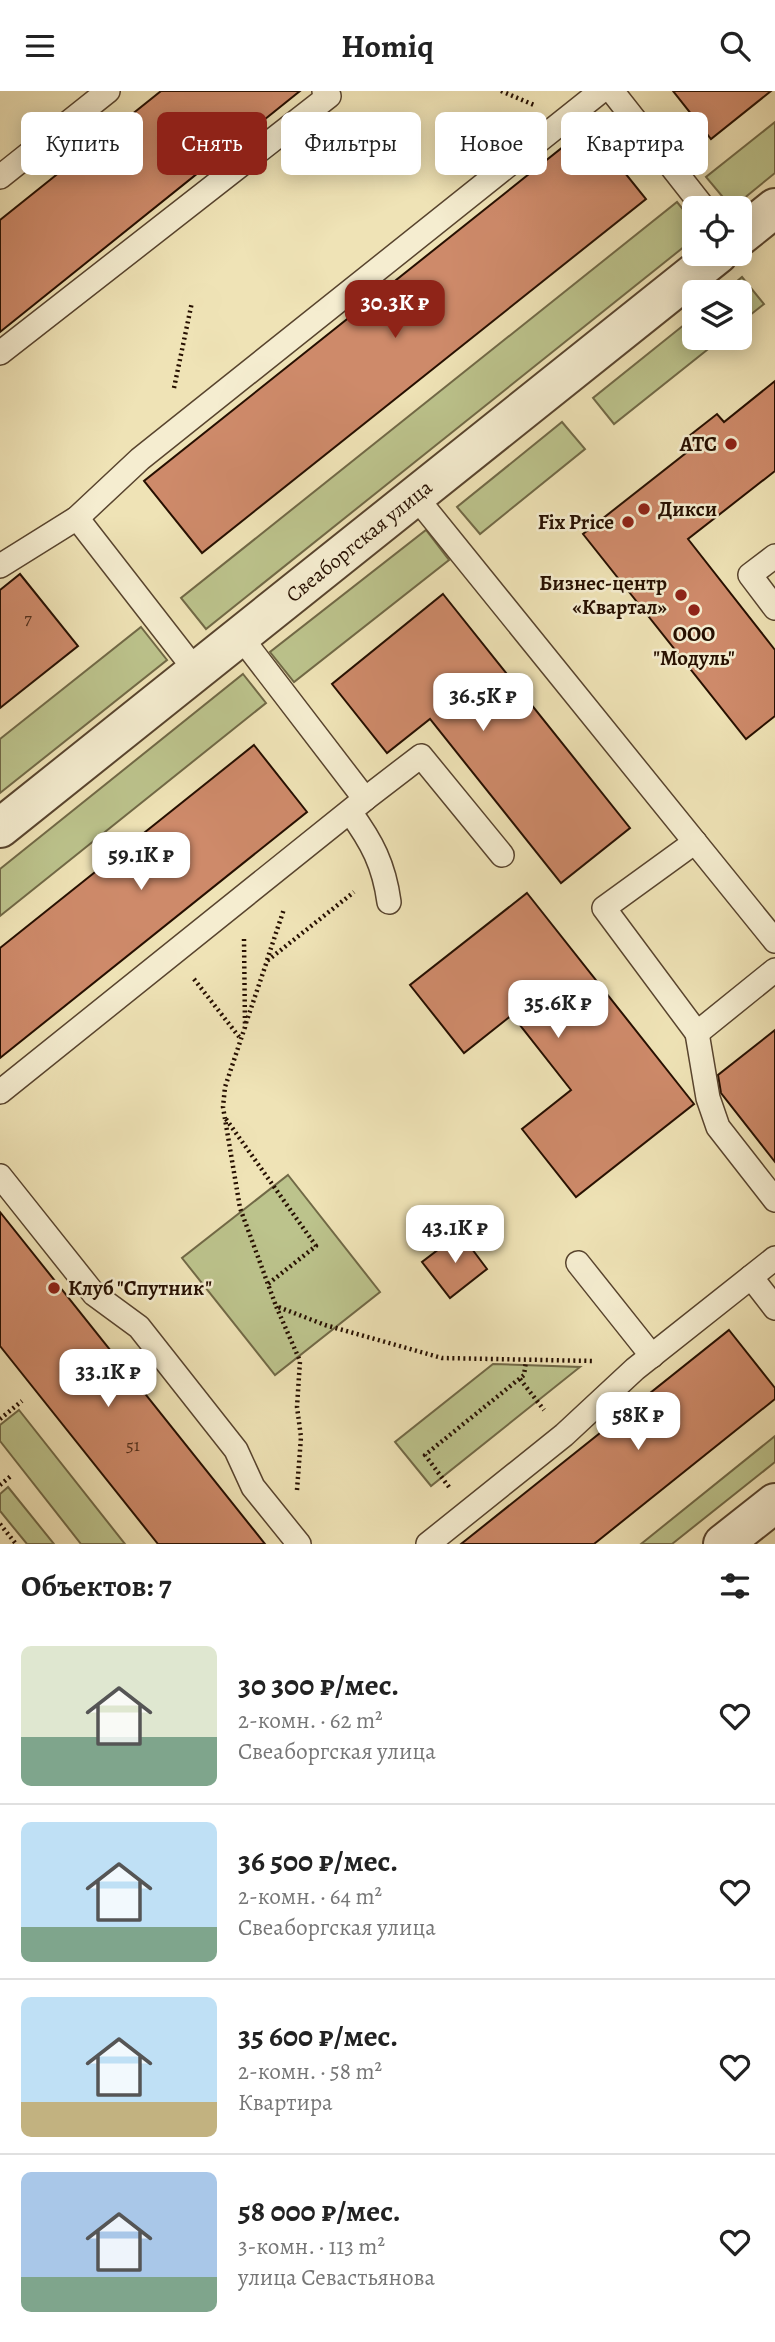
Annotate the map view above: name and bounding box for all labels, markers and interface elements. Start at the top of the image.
text: Homiq [341,24,434,68]
icon: menu [21,27,59,65]
icon: search [716,27,754,65]
chip: Купить [21,112,143,175]
chip: Снять [157,112,267,175]
chip: Фильтры [281,112,421,175]
chip: Новое [435,112,547,175]
chip: Квартира [561,112,708,175]
map controls [682,196,752,350]
button: locate [682,196,752,266]
button: layers [682,280,752,350]
pin: 30.3K ₽ [330,281,460,340]
text: 30.3K ₽ [361,287,429,318]
place label: АТС [679,430,717,458]
marker: АТС [723,436,739,452]
street label: Свеаборгская улица [280,473,438,609]
place label: Дикси [658,495,717,523]
marker: Дикси [636,501,652,517]
place label: Fix Price [538,508,614,536]
marker: Fix Price [620,514,636,530]
place label: Бизнес-центр «Квартал» [539,569,667,621]
marker: Бизнес-центр «Квартал» [673,587,689,603]
marker: ООО "Модуль" [686,602,702,618]
house number: 7 [24,606,32,630]
place label: ООО "Модуль" [653,620,735,672]
pin: 36.5K ₽ [418,673,548,733]
text: 36.5K ₽ [449,680,517,711]
pin: 59.1K ₽ [76,833,206,892]
text: 59.1K ₽ [108,839,174,870]
pin: 35.6K ₽ [493,981,623,1040]
text: 35.6K ₽ [524,987,592,1018]
pin: 43.1K ₽ [390,1205,520,1265]
text: 43.1K ₽ [422,1212,488,1243]
place label: Клуб "Спутник" [68,1274,212,1302]
marker: Клуб "Спутник" [46,1280,62,1296]
pin: 33.1K ₽ [43,1349,173,1409]
text: 33.1K ₽ [75,1356,141,1387]
pin: 58K ₽ [589,1393,687,1452]
text: 58K ₽ [612,1399,664,1430]
house number: 51 [126,1433,140,1457]
text: Объектов: 7 [21,1566,171,1606]
icon: filters [716,1567,754,1605]
text: 30 300 ₽/мес. [238,1665,399,1705]
icon: home [77,1674,161,1758]
icon: heart [716,1697,754,1735]
text: 2-комн. · 62 m² [238,1705,383,1736]
text: Свеаборгская улица [238,1736,436,1767]
text: 36 500 ₽/мес. [238,1841,398,1881]
icon: home [77,1850,161,1934]
icon: heart [716,1873,754,1911]
text: 2-комн. · 64 m² [238,1881,382,1912]
text: Свеаборгская улица [238,1912,436,1943]
text: 35 600 ₽/мес. [238,2016,398,2056]
icon: home [77,2025,161,2109]
icon: heart [716,2048,754,2086]
text: 2-комн. · 58 m² [238,2056,382,2087]
text: Квартира [238,2087,333,2118]
text: 58 000 ₽/мес. [238,2191,401,2231]
icon: home [77,2200,161,2284]
icon: heart [716,2223,754,2261]
text: 3-комн. · 113 m² [238,2231,385,2262]
text: улица Севастьянова [238,2262,435,2293]

